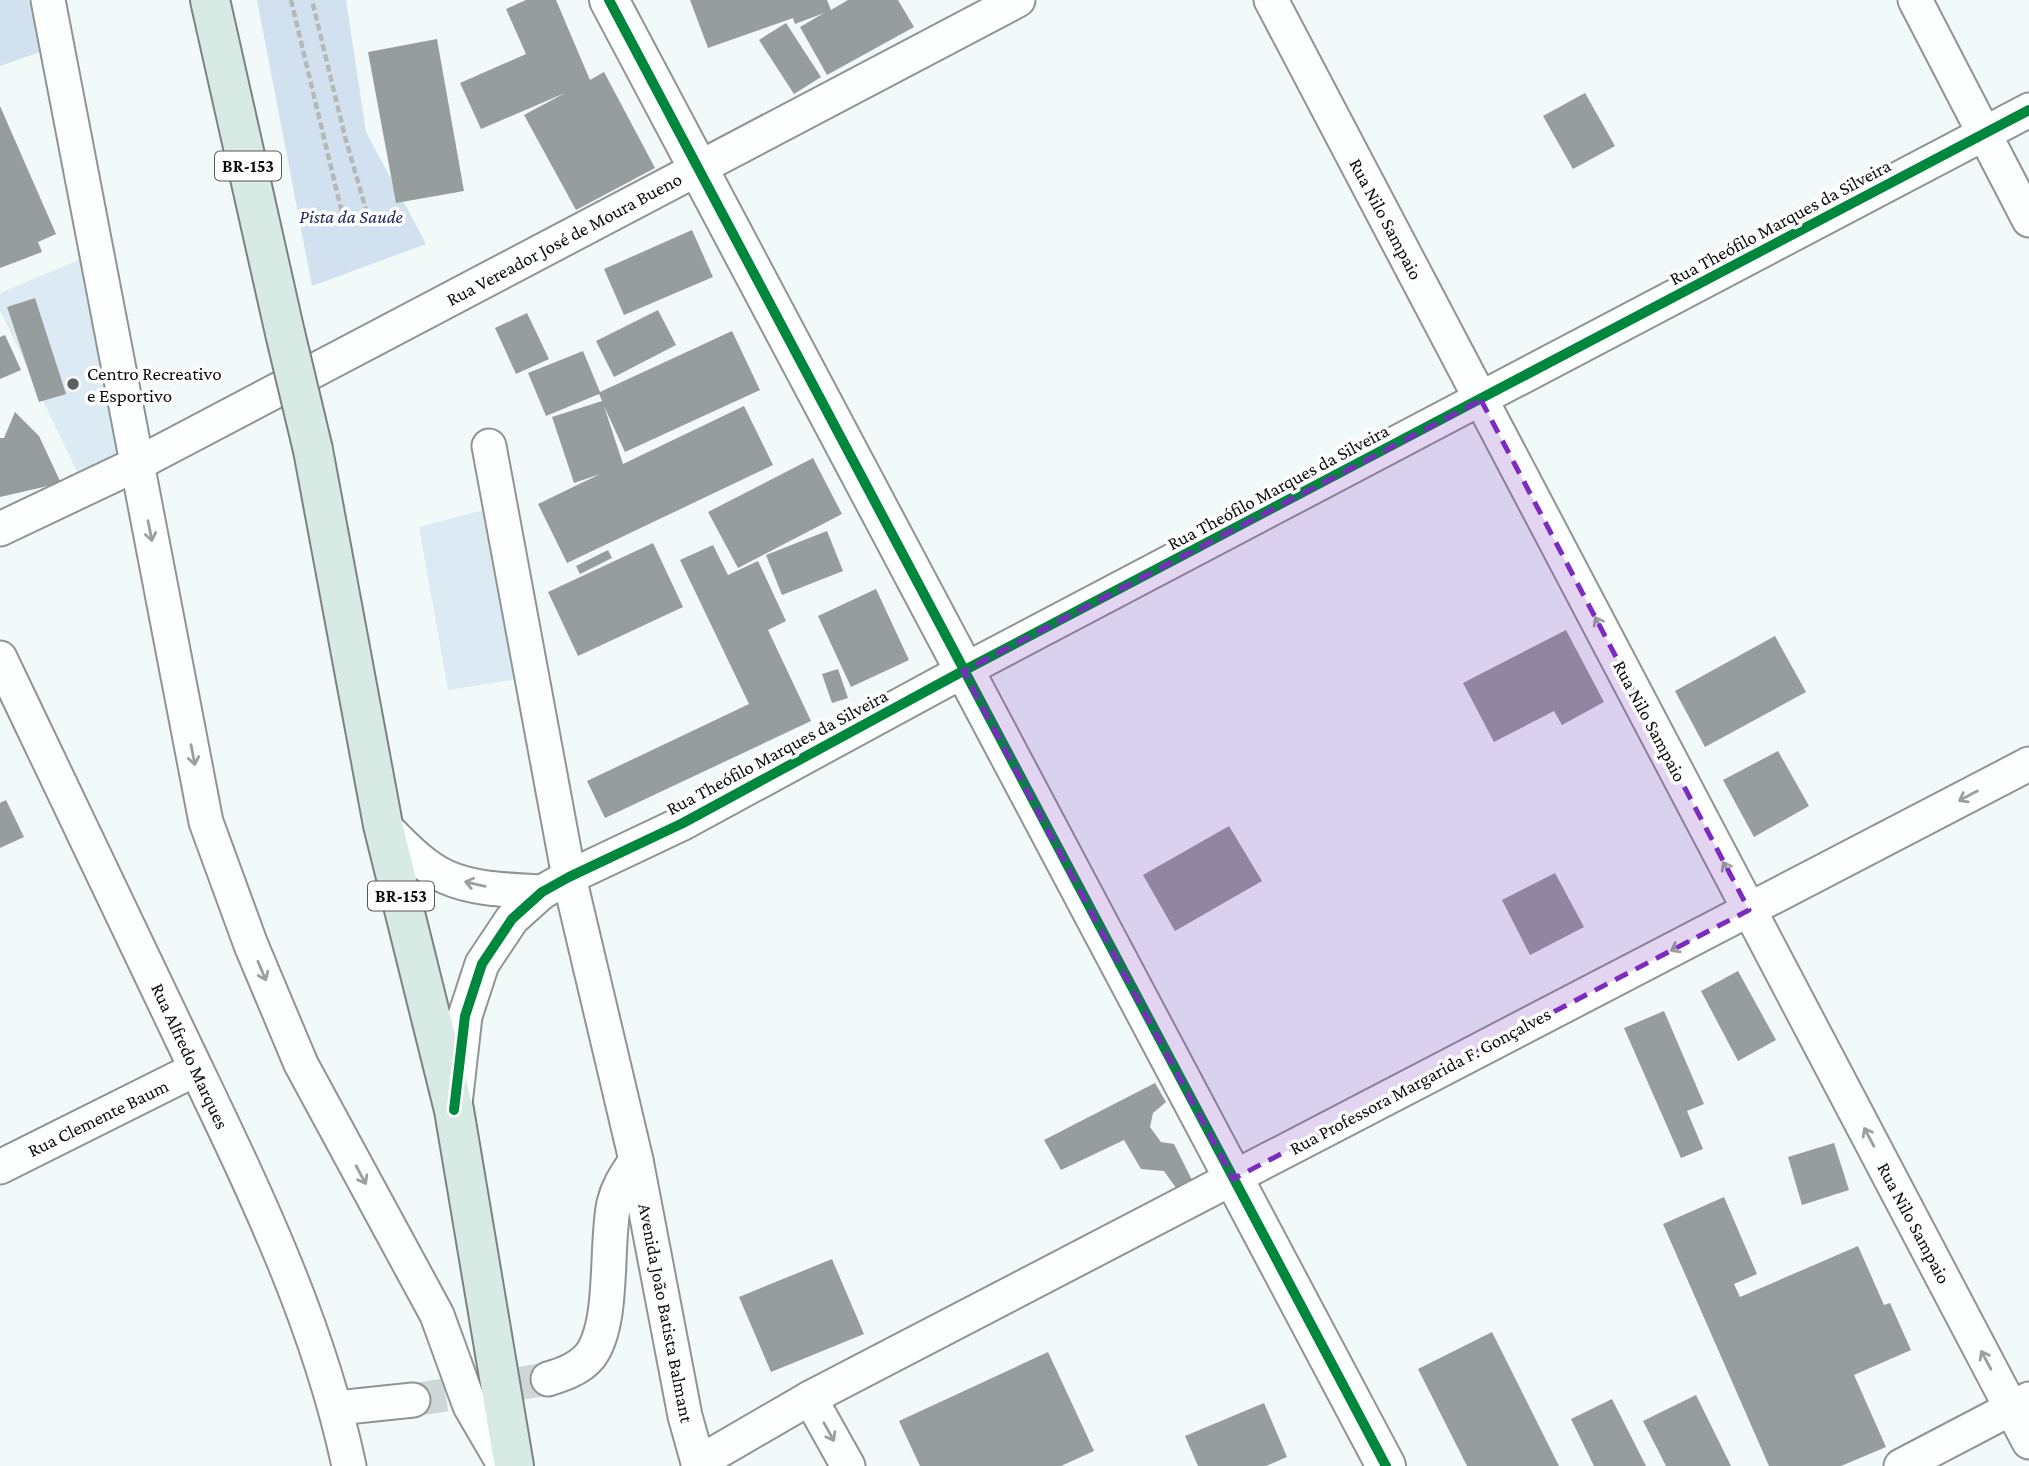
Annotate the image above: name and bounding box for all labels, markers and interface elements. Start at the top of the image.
road number: BR-153 [215,152,281,181]
street label: Rua Nilo Sampaio [1345,155,1427,283]
street label: Rua Theófilo Marques da Silveira [1666,155,1894,289]
street label: Rua Vereador José de Moura Bueno [443,168,685,310]
park label: Pista da Saude [299,206,403,227]
place label: Centro Recreativo e Esportivo [87,363,222,406]
marker: Centro Recreativo e Esportivo [65,376,81,392]
street label: Rua Theófilo Marques da Silveira [1164,420,1392,554]
one-way arrow [144,519,157,542]
one-way arrow [1593,616,1606,637]
street label: Rua Nilo Sampaio [1609,657,1691,785]
street label: Rua Theófilo Marques da Silveira [663,685,891,819]
one-way arrow [187,743,201,766]
one-way arrow [1959,789,1979,803]
one-way arrow [1721,861,1735,882]
one-way arrow [464,877,487,891]
road number: BR-153 [368,882,434,911]
one-way arrow [1670,940,1691,953]
one-way arrow [256,960,269,981]
street label: Rua Alfredo Marques [147,980,233,1132]
street label: Rua Professora Margarida F. Gonçalves [1286,1003,1554,1159]
street label: Rua Clemente Baum [24,1075,172,1161]
one-way arrow [1861,1127,1875,1148]
street label: Rua Nilo Sampaio [1873,1159,1955,1287]
one-way arrow [354,1165,368,1185]
street label: Avenida João Batista Balmant [634,1202,698,1425]
one-way arrow [1979,1350,1992,1371]
one-way arrow [823,1421,836,1442]

